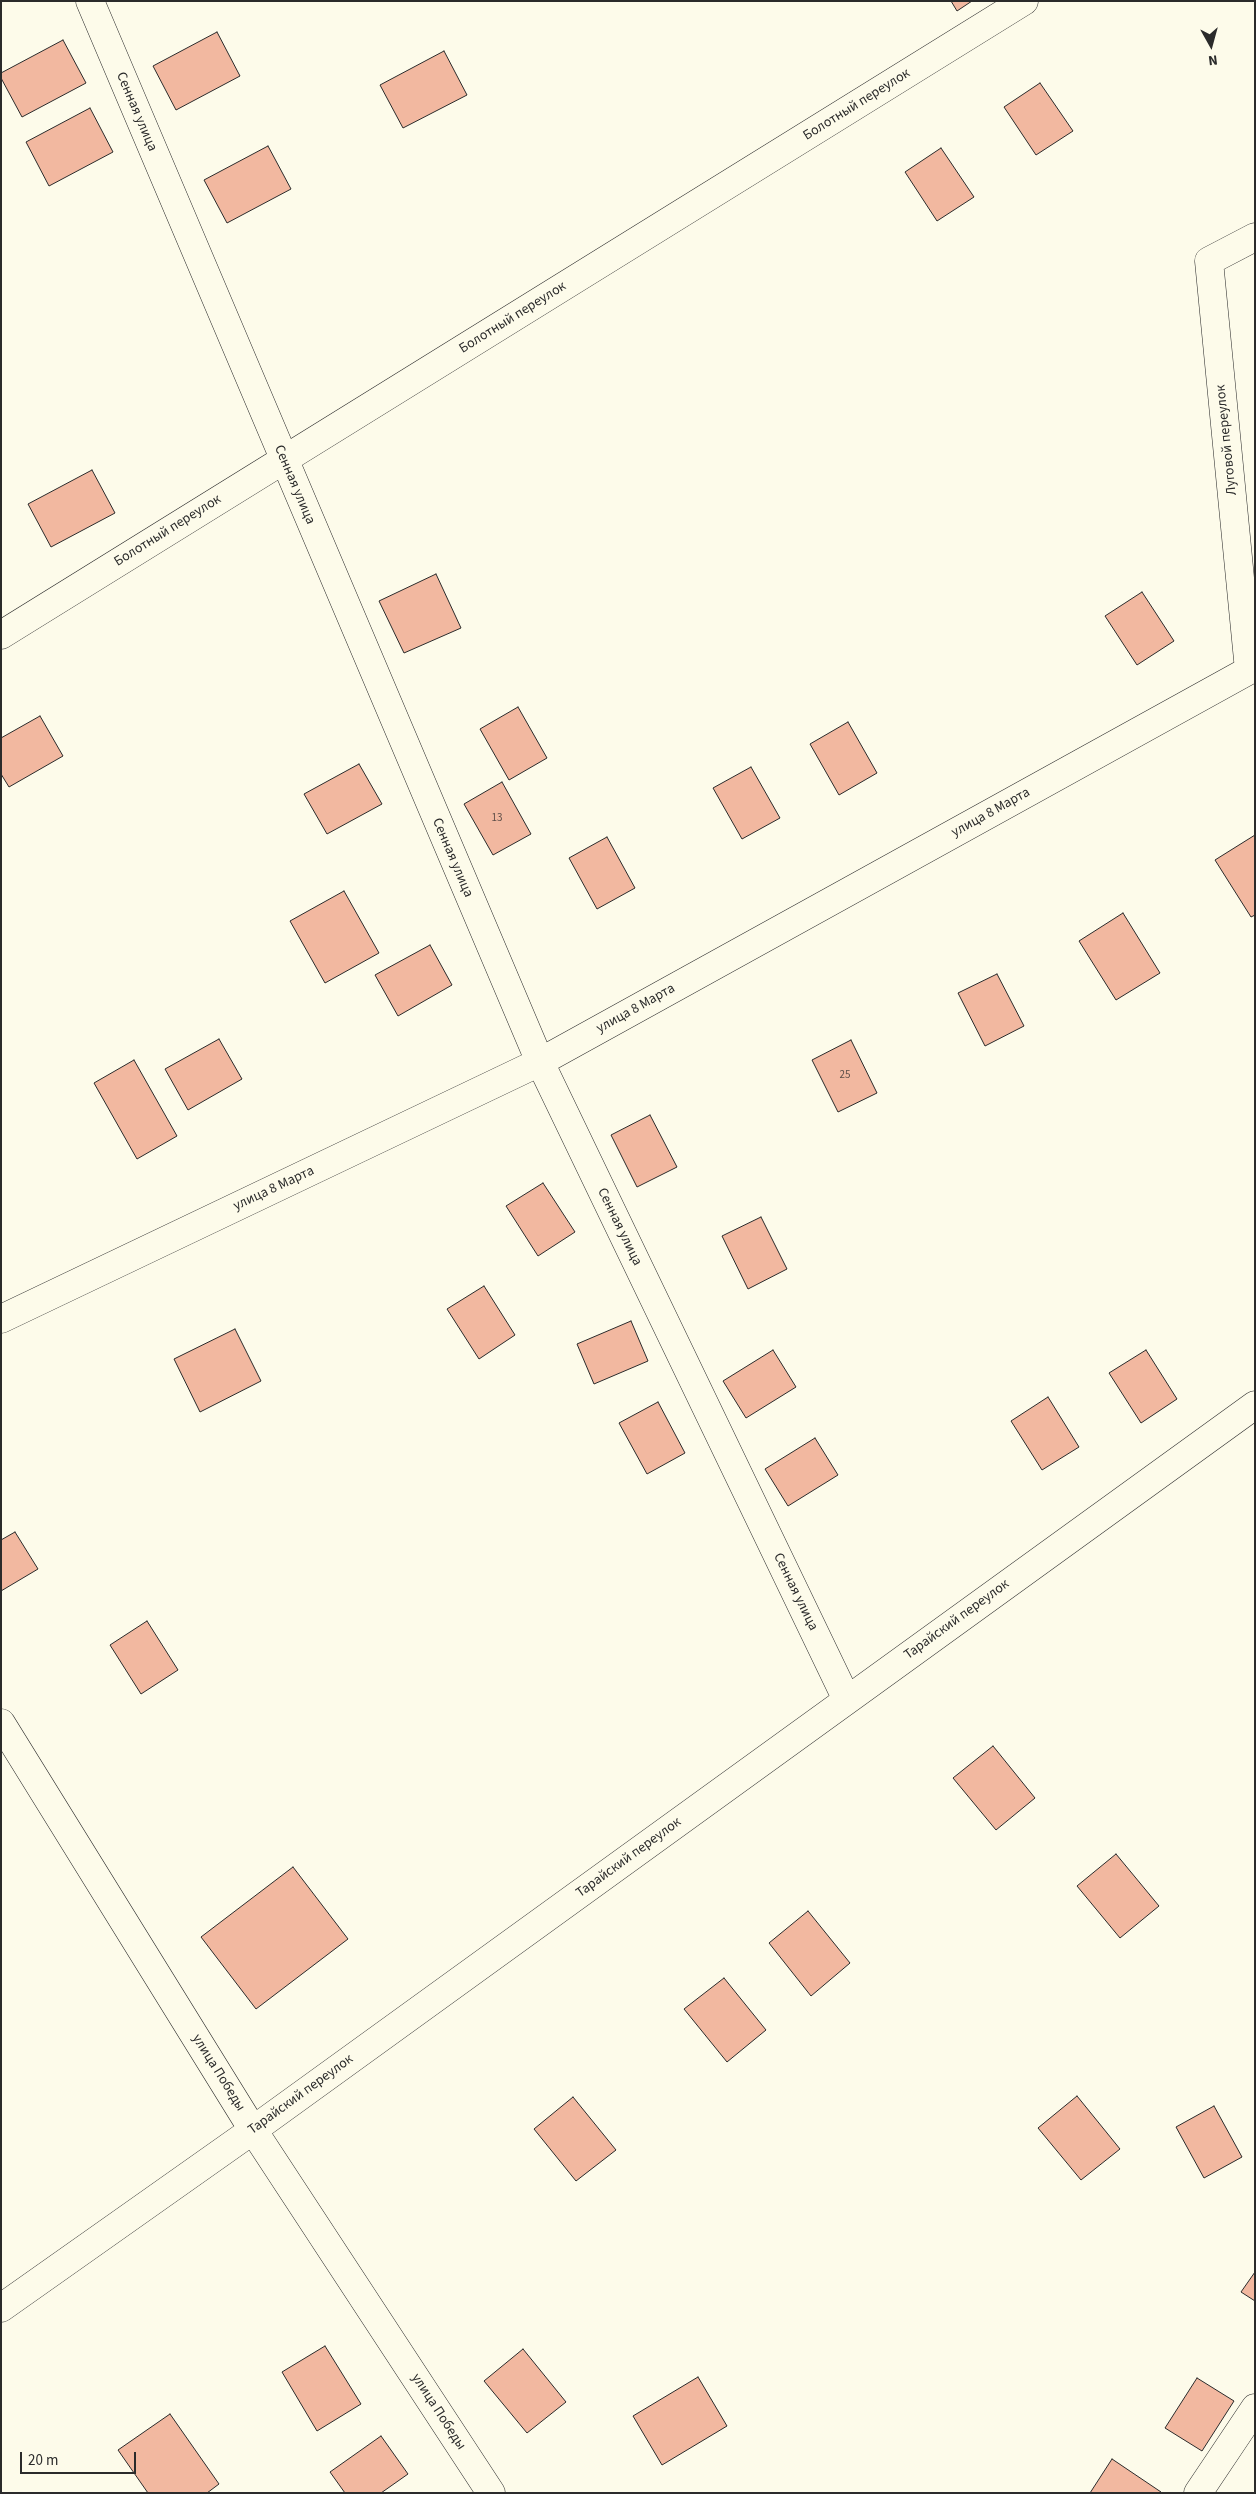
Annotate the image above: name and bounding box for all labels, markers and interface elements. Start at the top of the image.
north arrow [1186,20,1236,70]
text: N [1207,49,1219,70]
street label: Болотный переулок [800,65,914,145]
street label: Сенная улица [112,70,160,154]
street label: Болотный переулок [456,278,570,358]
street label: Луговой переулок [1213,384,1241,496]
street label: Сенная улица [270,443,318,527]
street label: Болотный переулок [111,491,225,571]
street label: улица 8 Марта [949,785,1033,841]
house number: 13 [492,812,502,826]
street label: Сенная улица [428,816,476,900]
street label: улица 8 Марта [594,981,678,1037]
house number: 25 [840,1069,850,1083]
street label: улица 8 Марта [231,1163,317,1215]
street label: Сенная улица [593,1185,645,1269]
street label: Сенная улица [769,1550,821,1634]
street label: Тарайский переулок [901,1576,1013,1664]
street label: Тарайский переулок [573,1814,685,1902]
street label: улица Победы [188,2031,248,2115]
street label: Тарайский переулок [245,2051,357,2139]
street label: улица Победы [407,2371,469,2453]
scale bar [22,2442,139,2474]
text: 20 m [28,2450,58,2471]

